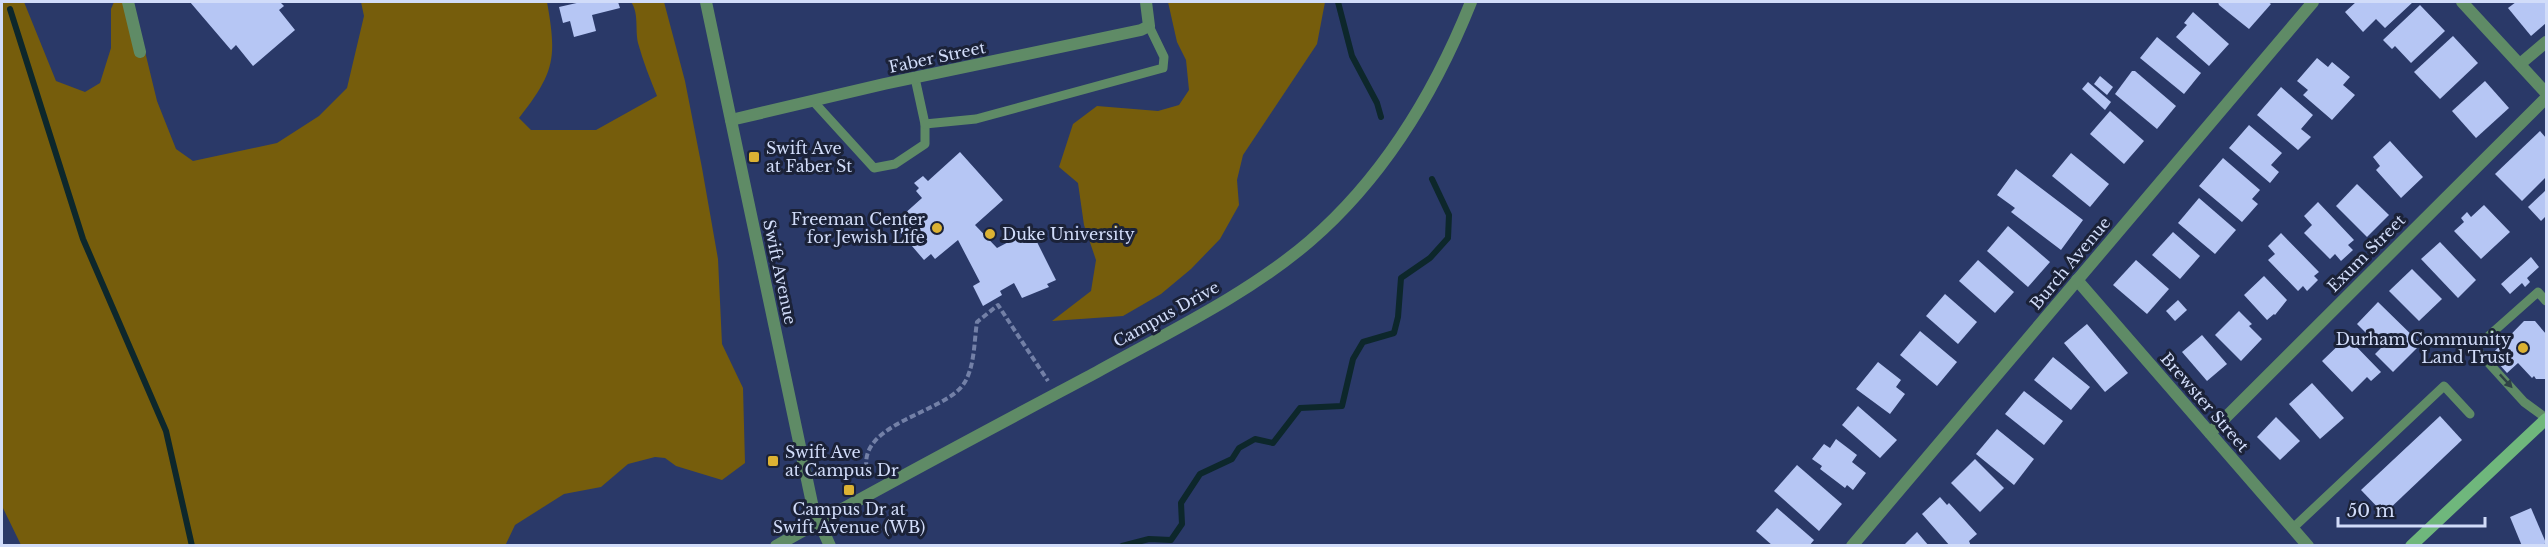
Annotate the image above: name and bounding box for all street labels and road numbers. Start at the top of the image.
street label: Faber Street [887,37,987,77]
street label: Exum Street [2323,210,2409,296]
street label: Burch Avenue [2025,213,2115,313]
street label: Swift Avenue [759,218,801,326]
street label: Campus Drive [1110,277,1222,351]
street label: Brewster Street [2157,348,2253,456]

